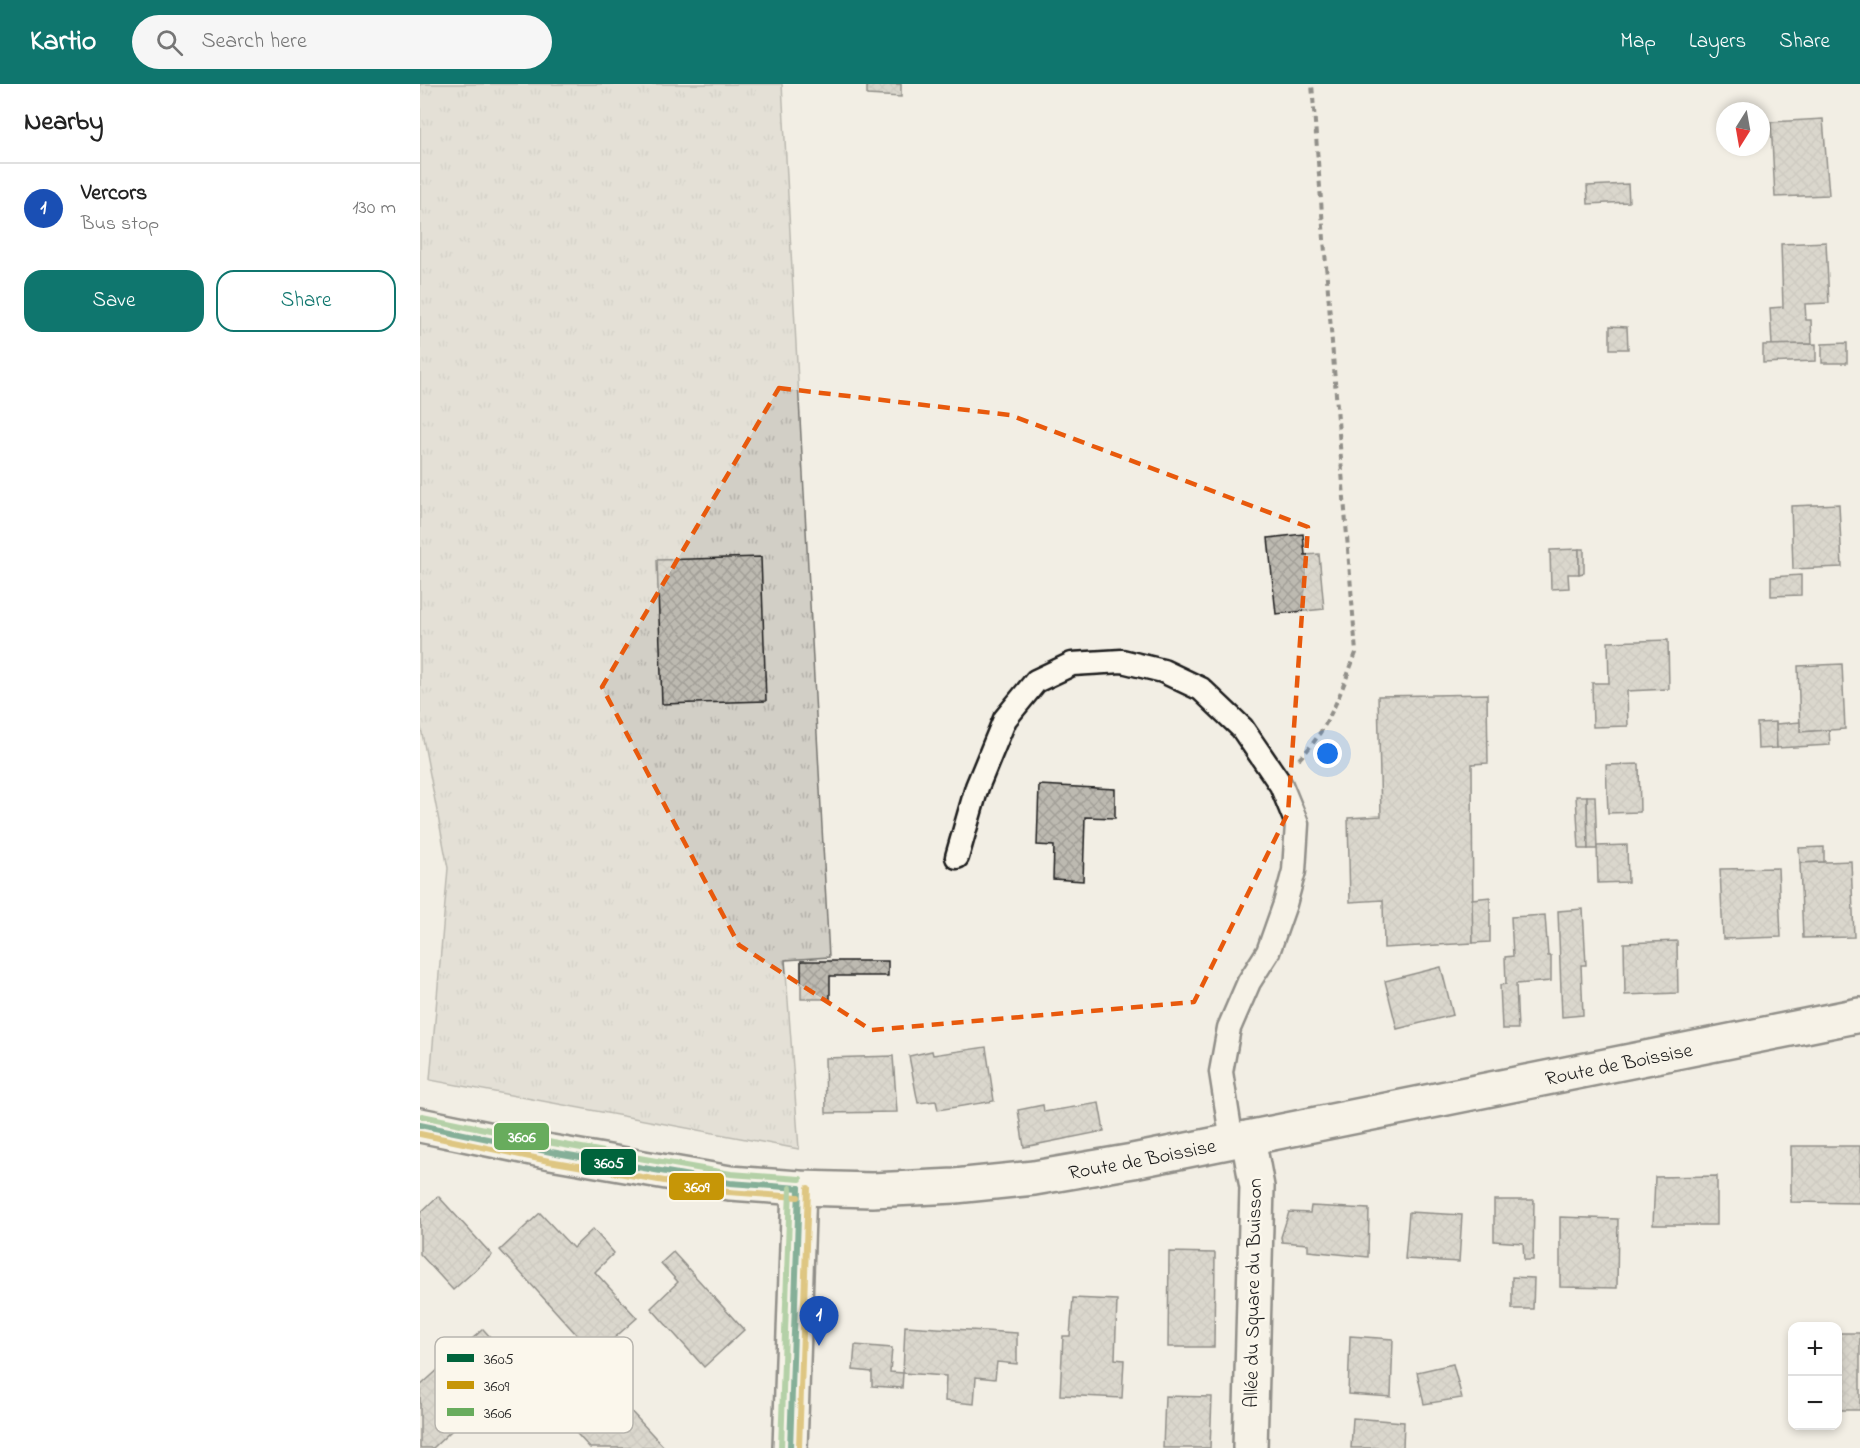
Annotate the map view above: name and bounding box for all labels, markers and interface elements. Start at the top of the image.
search box [132,15,552,69]
text: Kartio [30,22,96,63]
icon: search [153,26,186,59]
text: Search here [201,26,307,58]
text: Map [1620,27,1656,57]
text: Layers [1689,27,1746,57]
text: Share [1779,27,1830,57]
north arrow [1716,102,1770,156]
text: Nearby [24,104,103,142]
text: Vercors [81,178,147,210]
text: 1 [40,194,47,223]
text: 130 m [352,194,396,223]
text: Bus stop [81,210,159,239]
button: Save [24,270,204,332]
button: Share [216,270,396,332]
your location [1313,739,1342,768]
street label: Route de Boissise [1543,1037,1695,1095]
line badge: 3606 [493,1122,550,1151]
text: 3606 [507,1126,537,1150]
street label: Route de Boissise [1067,1133,1219,1189]
line badge: 3605 [580,1148,637,1176]
text: 3605 [593,1152,625,1176]
line badge: 3609 [668,1172,725,1201]
text: 3609 [683,1176,710,1200]
street label: Allée du Square du Buisson [1238,1178,1271,1408]
pin: 1 [800,1296,838,1346]
map controls [1788,1322,1842,1430]
button: + [1788,1322,1842,1376]
legend [435,1337,633,1433]
text: 3605 [484,1348,514,1372]
text: 3609 [484,1375,510,1399]
button: − [1788,1376,1842,1430]
text: 3606 [484,1402,512,1426]

